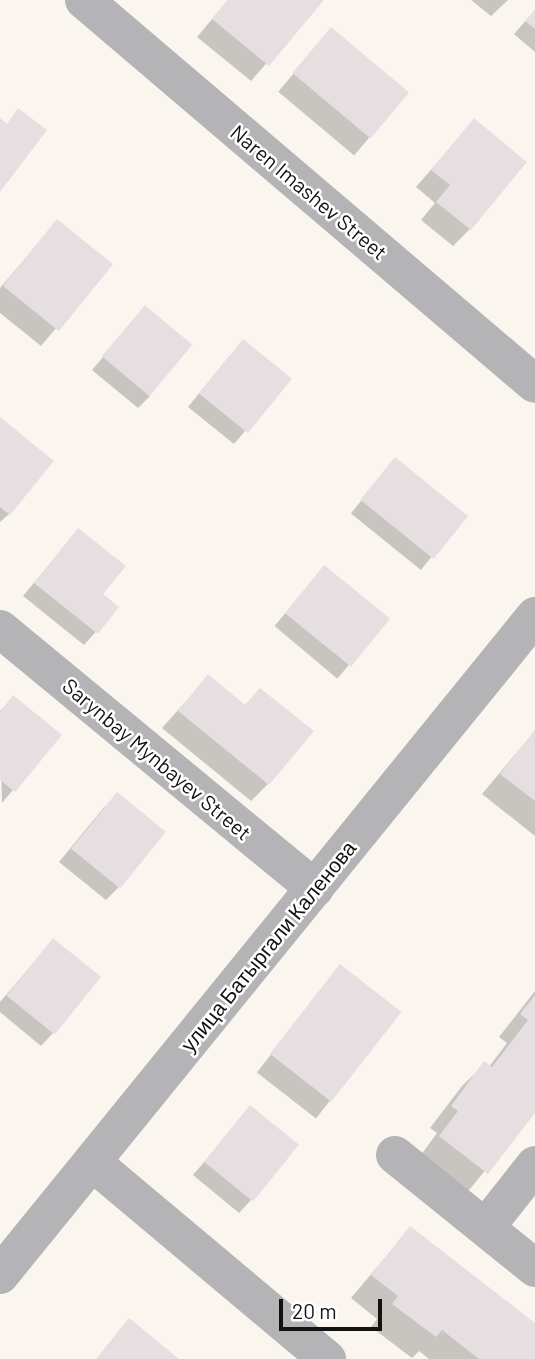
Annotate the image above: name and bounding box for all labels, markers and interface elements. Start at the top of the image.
street label: Naren Imashev Street [226,119,392,265]
street label: Sarynbay Mynbayev Street [58,673,256,845]
street label: улица Батыргали Каленова [175,835,361,1057]
scale bar [283,1286,386,1330]
text: 20 m [292,1298,337,1323]

